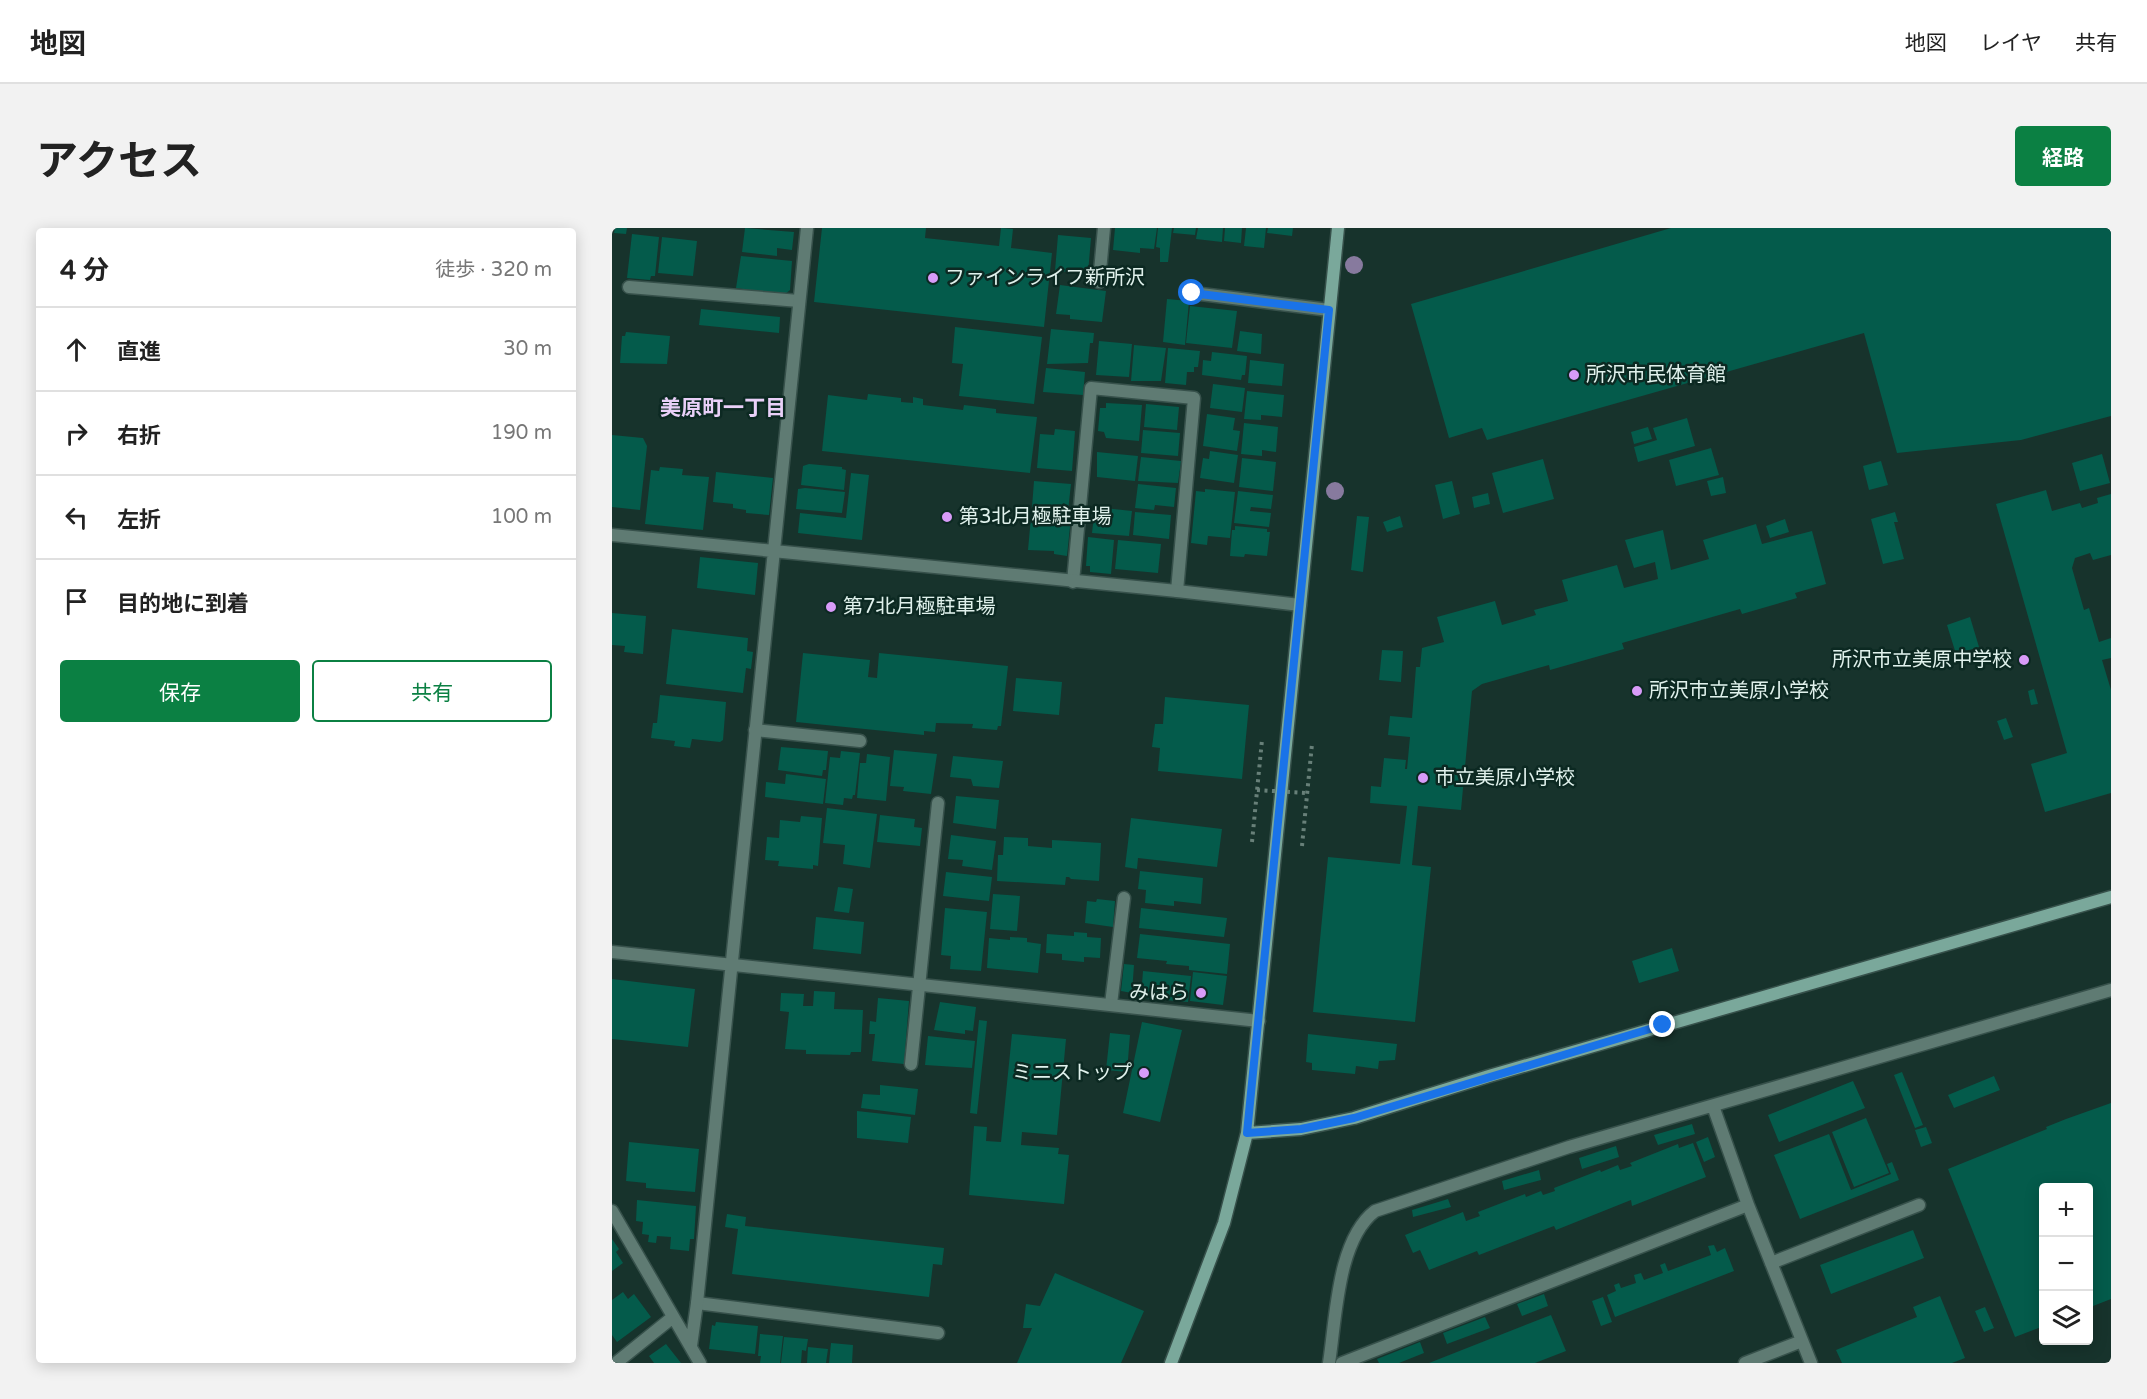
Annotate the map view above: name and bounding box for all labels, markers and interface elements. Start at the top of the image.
text: 地図 [30,27,86,61]
text: 地図 [1905,31,1947,56]
text: レイヤ [1980,31,2042,56]
text: 共有 [2075,31,2117,56]
button: 経路 [2015,126,2111,186]
text: アクセス [36,136,202,187]
text: 4 分 [60,255,109,286]
text: 徒歩 · 320 m [435,258,552,282]
place label: ファインライフ新所沢 [945,266,1145,290]
marker: ファインライフ新所沢 [926,271,940,285]
route start [1178,279,1204,305]
icon: ahead [60,333,93,366]
text: 30 m [503,337,552,361]
text: 直進 [117,339,161,365]
place label: 所沢市民体育館 [1586,363,1726,387]
marker: 所沢市民体育館 [1567,368,1581,382]
district label: 美原町一丁目 [660,396,786,421]
icon: right [60,417,93,450]
text: 190 m [491,421,552,445]
text: 右折 [117,423,161,449]
icon: left [60,501,93,534]
text: 100 m [491,505,552,529]
place label: 第3北月極駐車場 [959,505,1112,529]
text: 左折 [117,507,161,533]
marker: 第3北月極駐車場 [940,510,954,524]
icon: arrive [60,585,93,618]
text: 目的地に到着 [117,591,249,617]
place label: 第7北月極駐車場 [843,595,996,619]
marker: 第7北月極駐車場 [824,600,838,614]
place label: 所沢市立美原中学校 [1832,648,2012,672]
marker: 所沢市立美原中学校 [2017,653,2031,667]
button: 保存 [60,660,300,722]
button: 共有 [312,660,552,722]
place label: 所沢市立美原小学校 [1649,679,1829,703]
marker: 所沢市立美原小学校 [1630,684,1644,698]
place label: 市立美原小学校 [1435,766,1575,790]
marker: 市立美原小学校 [1416,771,1430,785]
place label: みはら [1129,981,1189,1005]
marker: みはら [1194,986,1208,1000]
route end [1649,1011,1675,1037]
place label: ミニストップ [1012,1061,1132,1085]
marker: ミニストップ [1137,1066,1151,1080]
map controls [2039,1183,2093,1345]
button: + [2039,1183,2093,1237]
button: − [2039,1237,2093,1291]
button: layers [2039,1291,2093,1345]

